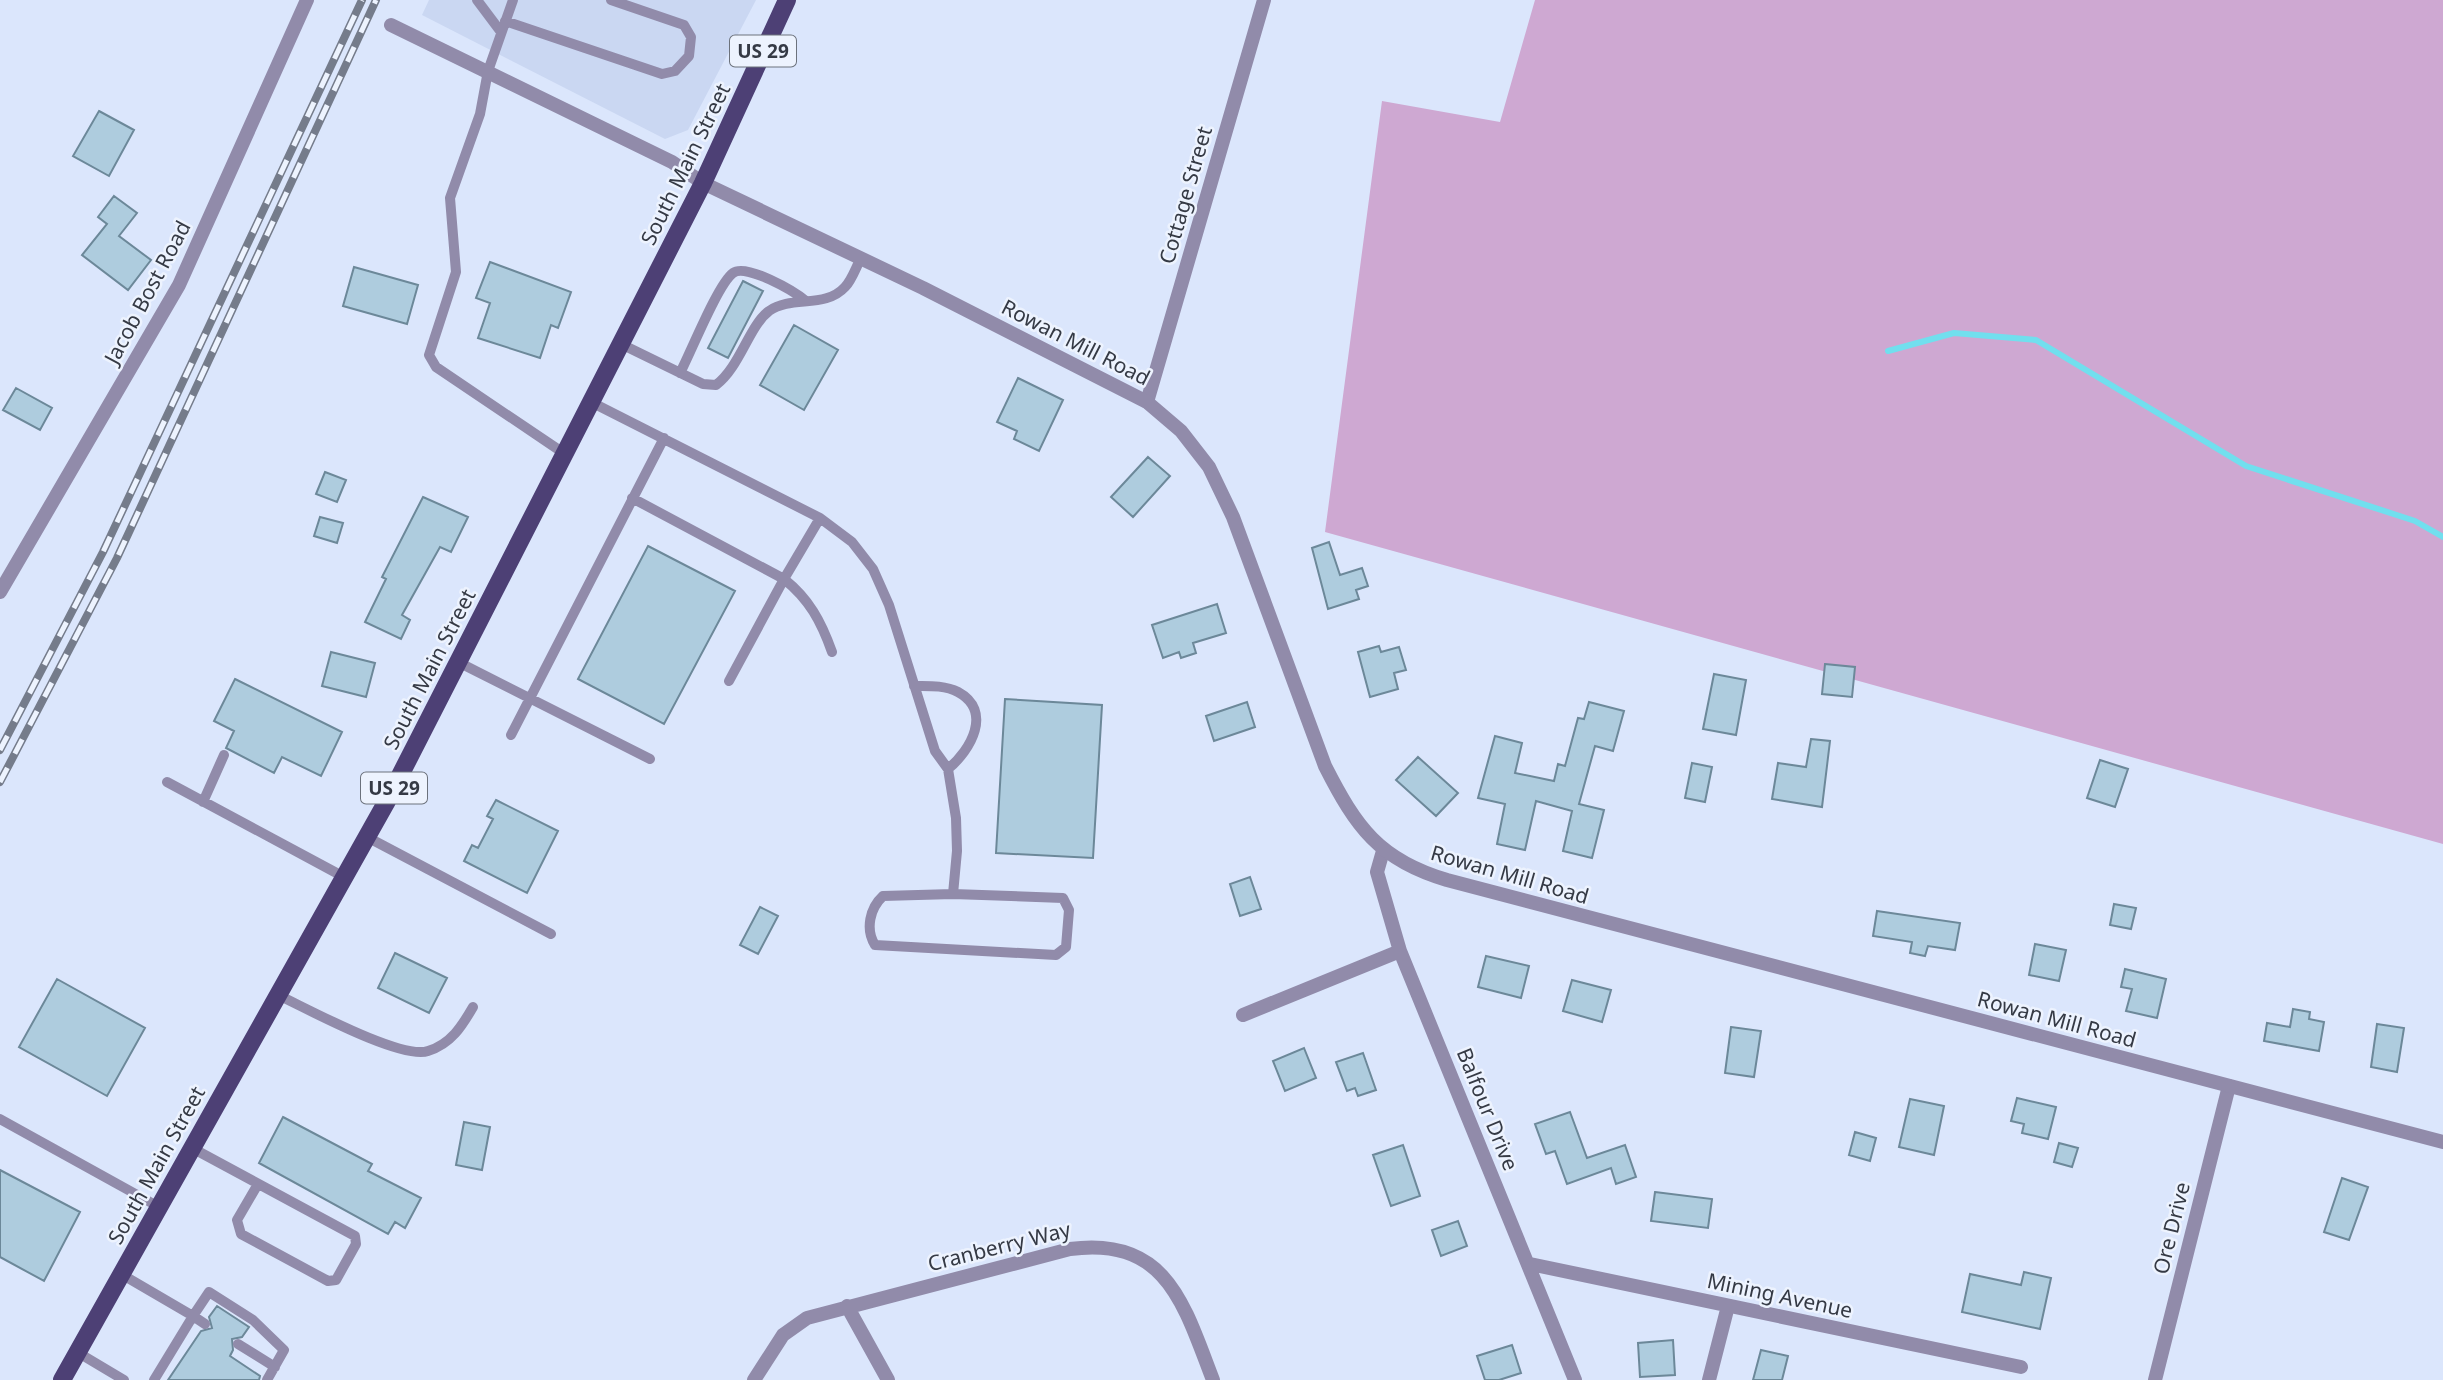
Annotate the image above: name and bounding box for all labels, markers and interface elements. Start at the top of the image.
road number: US 29 [730,36,796,66]
street label: South Main Street [634,78,736,249]
street label: Cottage Street [1152,123,1218,267]
street label: Jacob Bost Road [96,215,197,370]
street label: Rowan Mill Road [997,292,1155,392]
street label: South Main Street [376,584,482,754]
road number: US 29 [361,772,427,804]
street label: Rowan Mill Road [1428,838,1592,910]
street label: Rowan Mill Road [1975,984,2139,1054]
street label: Balfour Drive [1451,1044,1525,1174]
street label: South Main Street [101,1081,211,1249]
street label: Ore Drive [2146,1179,2196,1277]
street label: Cranberry Way [925,1215,1074,1277]
street label: Mining Avenue [1705,1266,1855,1324]

